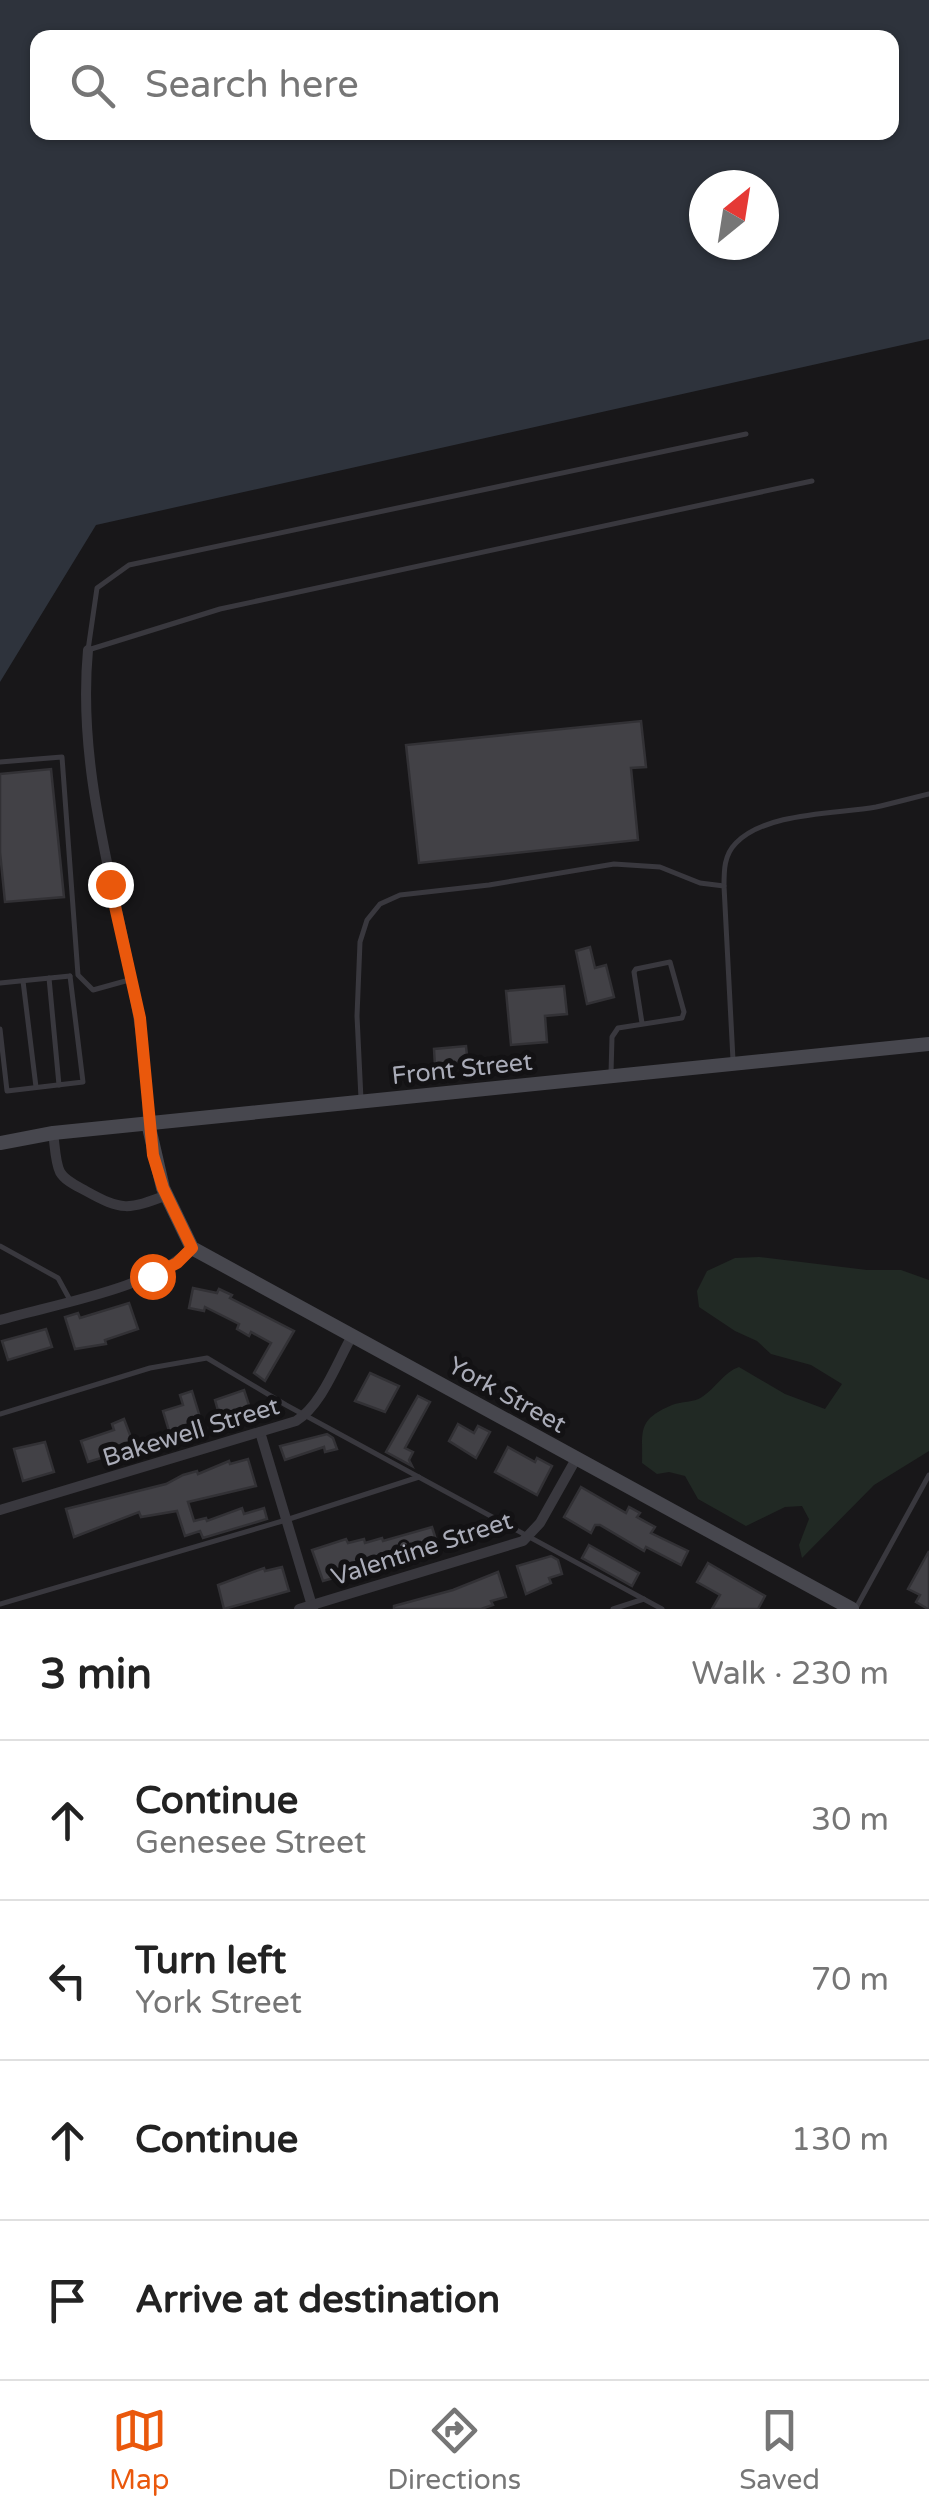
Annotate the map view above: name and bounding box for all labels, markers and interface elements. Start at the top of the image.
search box [30,30,899,140]
icon: search [65,58,120,113]
text: Search here [145,62,359,108]
north arrow [689,170,779,260]
route end [88,862,134,908]
street label: Front Street [390,1047,534,1091]
route start [130,1254,176,1300]
street label: York Street [443,1350,572,1440]
street label: Bakewell Street [99,1391,283,1473]
street label: Valentine Street [328,1505,517,1592]
text: 3 min [40,1649,152,1700]
text: Walk · 230 m [692,1655,889,1693]
text: Continue [135,1778,298,1824]
icon: ahead [40,1793,95,1848]
text: 30 m [811,1801,889,1839]
text: Genesee Street [135,1824,366,1862]
text: Turn left [135,1938,286,1984]
icon: left [40,1953,95,2008]
text: 70 m [811,1961,889,1999]
text: York Street [135,1984,302,2022]
icon: ahead [40,2113,95,2168]
text: Continue [135,2117,298,2163]
text: 130 m [791,2121,889,2159]
icon: arrive [40,2273,95,2328]
text: Arrive at destination [135,2277,500,2323]
tab: Map [109,2403,169,2497]
tab: Directions [387,2403,521,2497]
tab: Saved [739,2403,820,2497]

